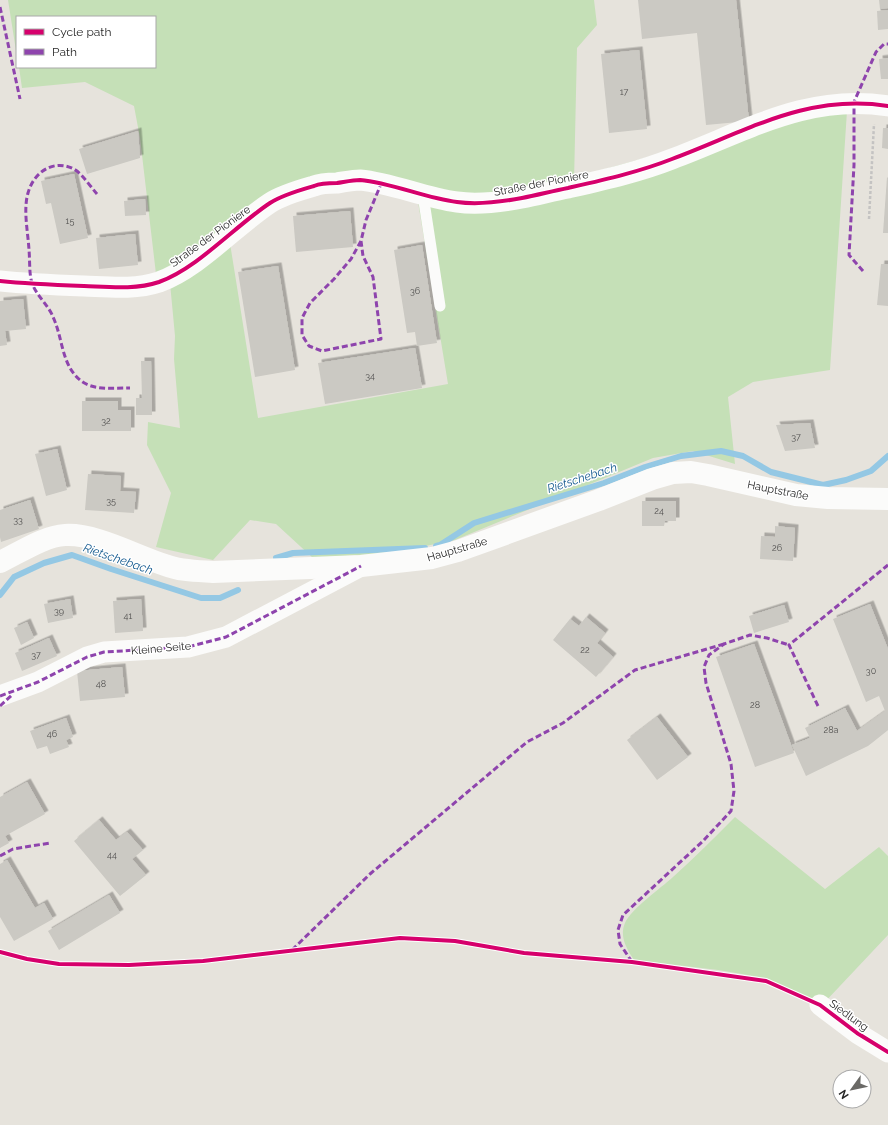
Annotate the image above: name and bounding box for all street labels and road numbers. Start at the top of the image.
street label: Straße der Pioniere [493,168,590,199]
street label: Straße der Pioniere [168,203,254,270]
street label: Hauptstraße [746,478,810,503]
street label: Hauptstraße [425,534,489,564]
street label: Kleine Seite [130,639,192,658]
street label: Siedlung [827,997,871,1034]

